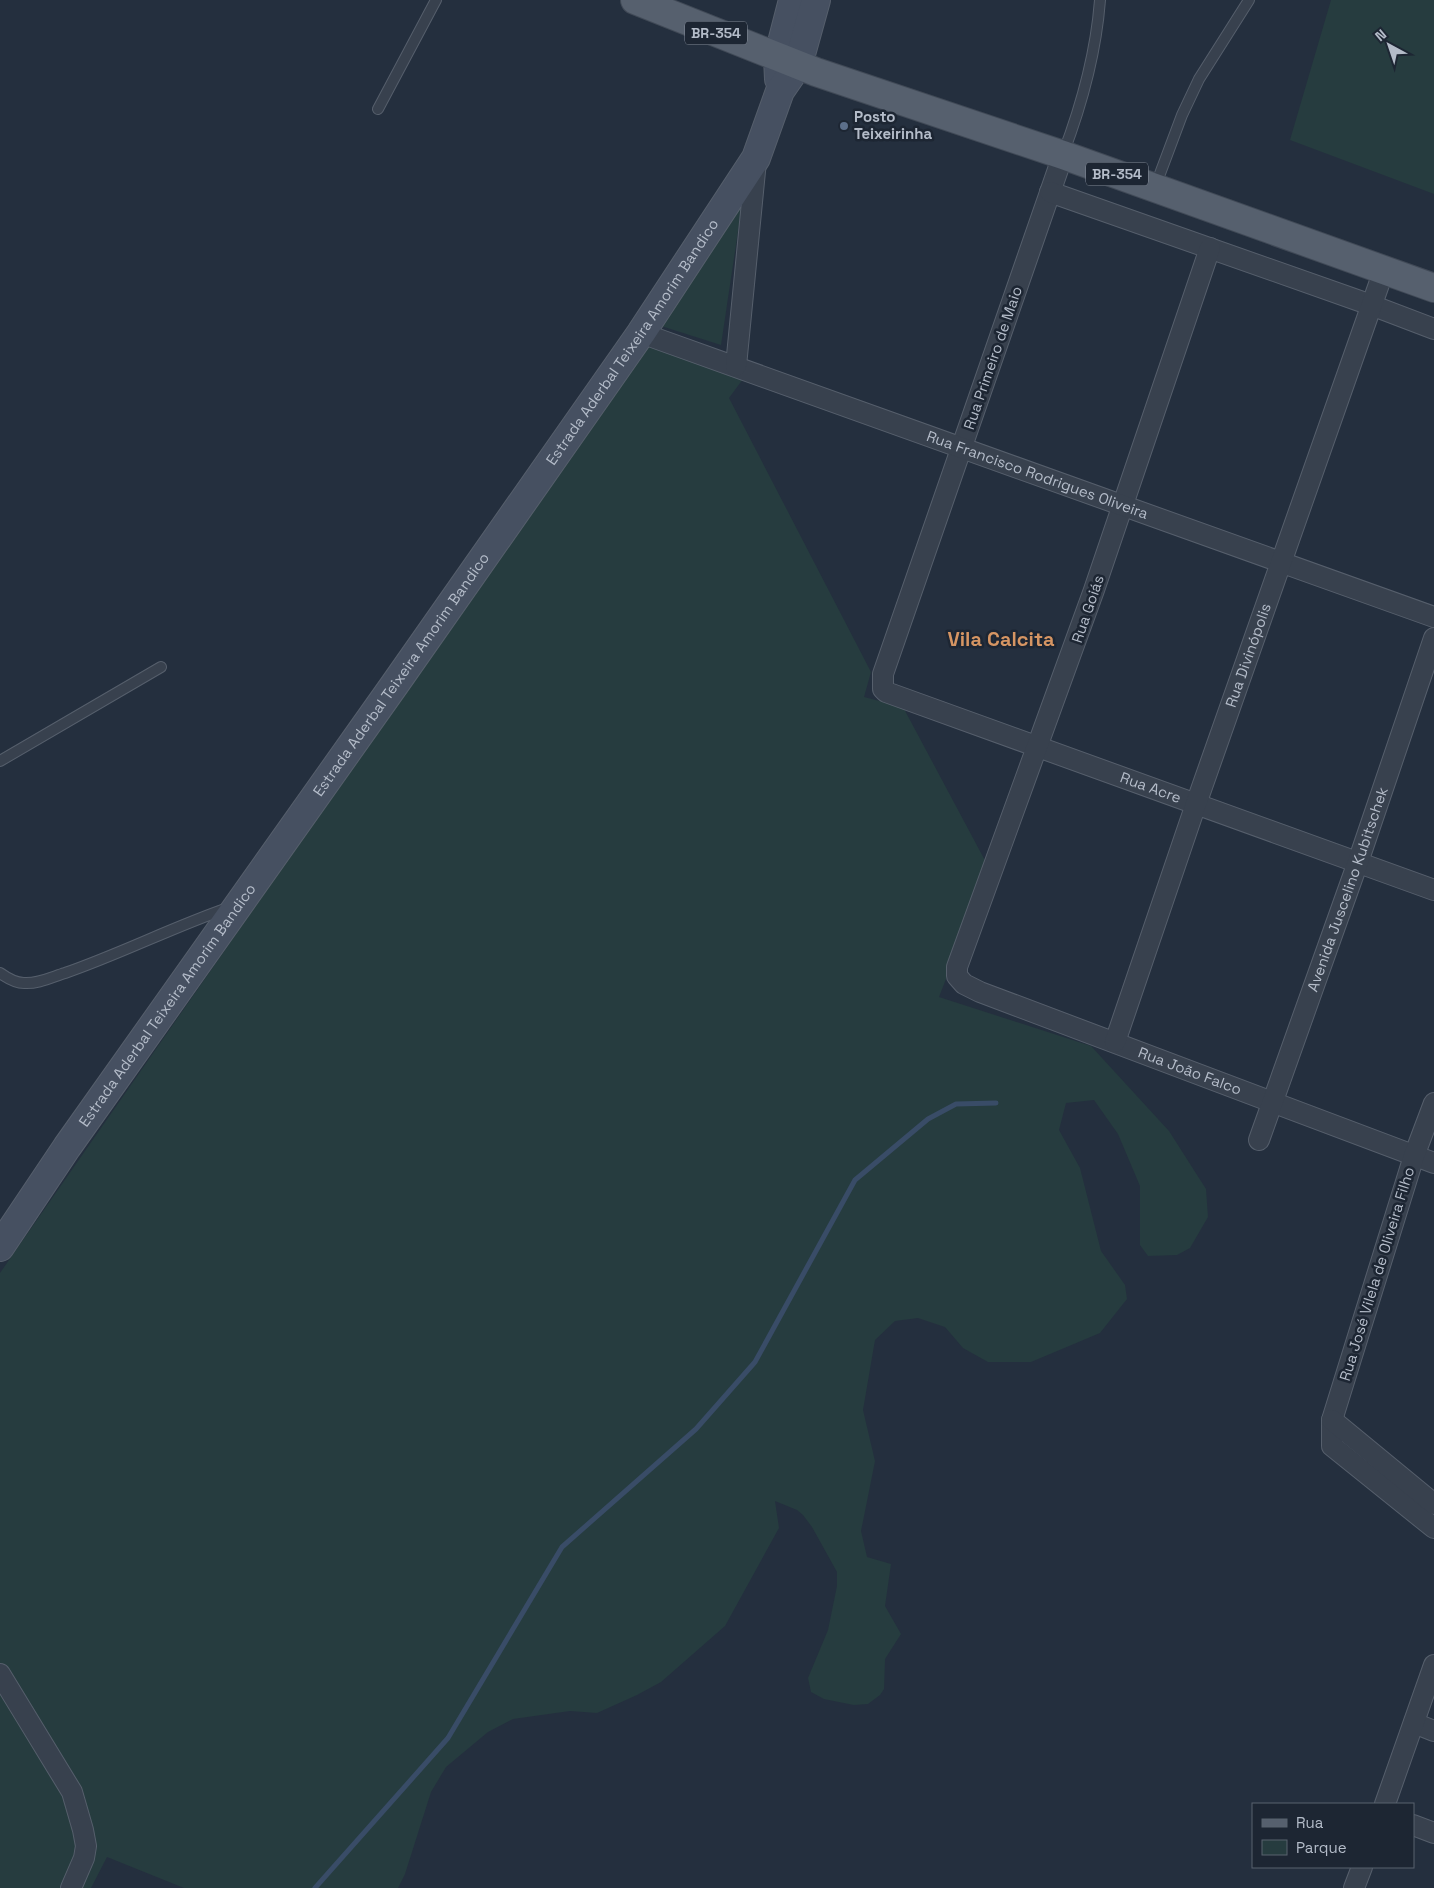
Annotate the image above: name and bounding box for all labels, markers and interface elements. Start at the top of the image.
north arrow [1364,20,1414,70]
road number: BR-354 [685,22,747,44]
text: N [1371,25,1390,45]
place label: Posto Teixeirinha [854,107,933,143]
marker: Posto Teixeirinha [838,120,850,132]
road number: BR-354 [1086,162,1148,185]
street label: Estrada Aderbal Teixeira Amorim Bandico [541,215,722,469]
street label: Rua Primeiro de Maio [959,284,1026,432]
street label: Rua Francisco Rodrigues Oliveira [924,426,1151,523]
street label: Estrada Aderbal Teixeira Amorim Bandico [308,549,493,800]
street label: Rua Goiás [1067,572,1108,645]
street label: Rua Divinópolis [1221,600,1275,710]
district label: Vila Calcita [947,626,1055,652]
street label: Rua Acre [1118,767,1184,807]
street label: Avenida Juscelino Kubitschek [1303,784,1392,994]
street label: Estrada Aderbal Teixeira Amorim Bandico [74,880,260,1130]
street label: Rua João Falco [1136,1042,1244,1099]
street label: Rua José Vilela de Oliveira Filho [1335,1164,1418,1383]
legend [1252,1803,1414,1868]
text: Rua [1296,1813,1324,1832]
text: Parque [1296,1838,1347,1857]

